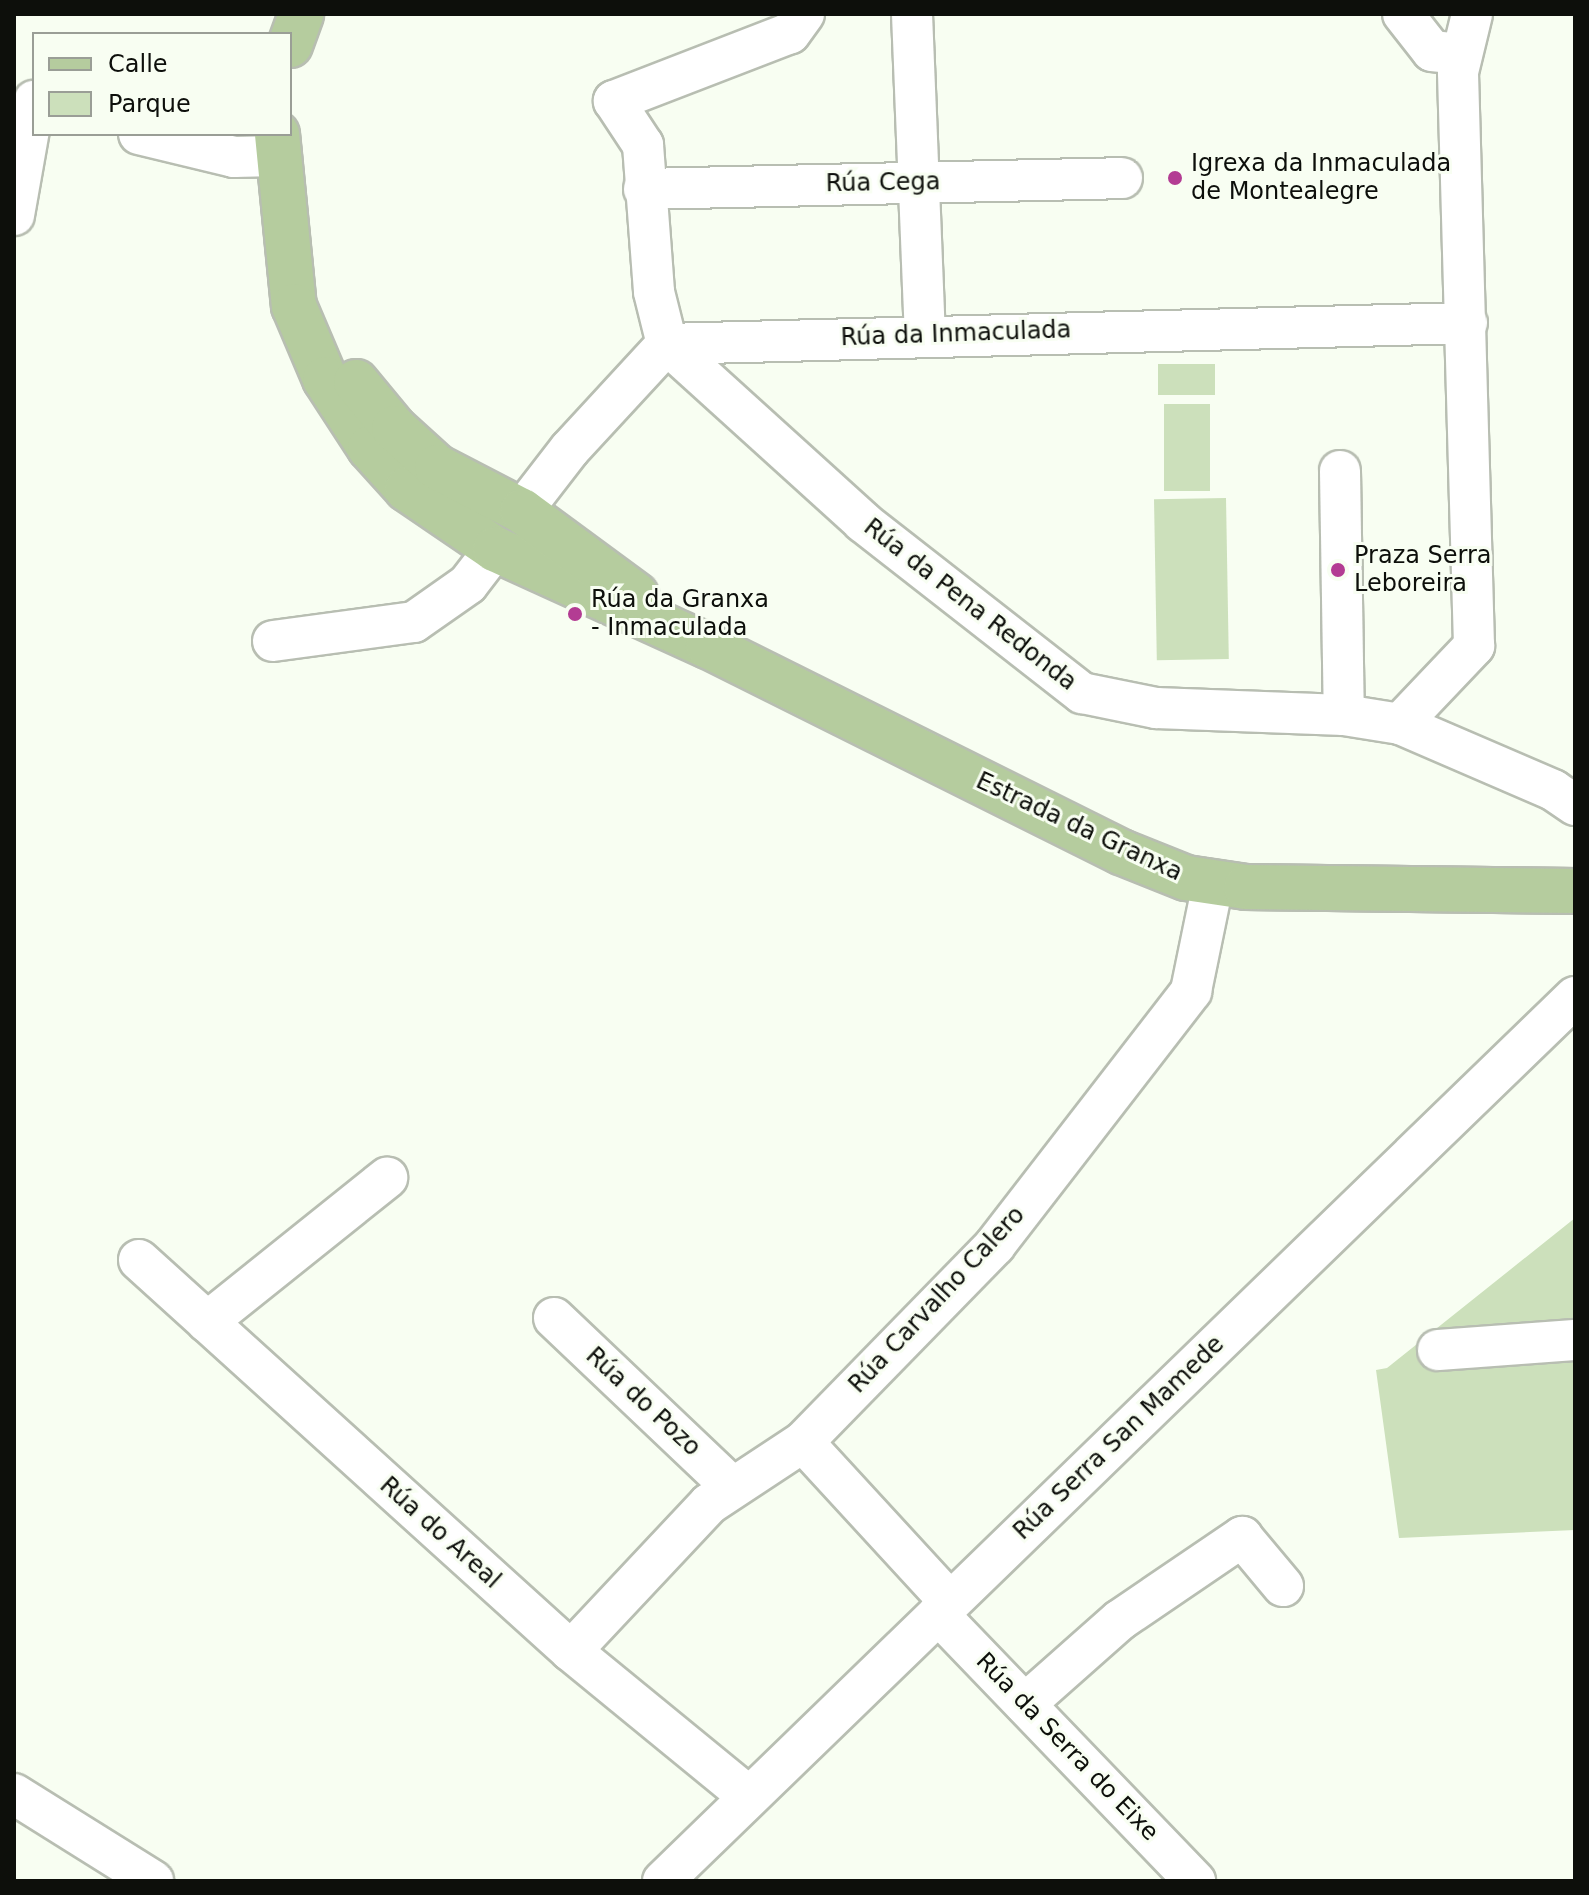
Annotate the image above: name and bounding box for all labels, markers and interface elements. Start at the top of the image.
legend [32,32,292,136]
text: Calle [108,50,168,78]
text: Parque [108,90,191,118]
place label: Igrexa da Inmaculada de Montealegre [1191,150,1451,206]
street label: Rúa Cega [825,168,941,198]
marker: Igrexa da Inmaculada de Montealegre [1166,169,1184,187]
street label: Rúa da Inmaculada [840,316,1072,352]
street label: Rúa da Pena Redonda [858,513,1082,697]
place label: Praza Serra Leboreira [1354,542,1492,598]
marker: Praza Serra Leboreira [1329,561,1347,579]
place label: Rúa da Granxa - Inmaculada [591,586,769,642]
marker: Rúa da Granxa - Inmaculada [566,605,584,623]
street label: Estrada da Granxa [971,767,1187,887]
street label: Rúa Carvalho Calero [843,1201,1031,1399]
street label: Rúa Serra San Mamede [1008,1330,1230,1546]
street label: Rúa do Pozo [580,1342,706,1462]
street label: Rúa do Areal [374,1471,506,1595]
street label: Rúa da Serra do Eixe [970,1647,1164,1847]

